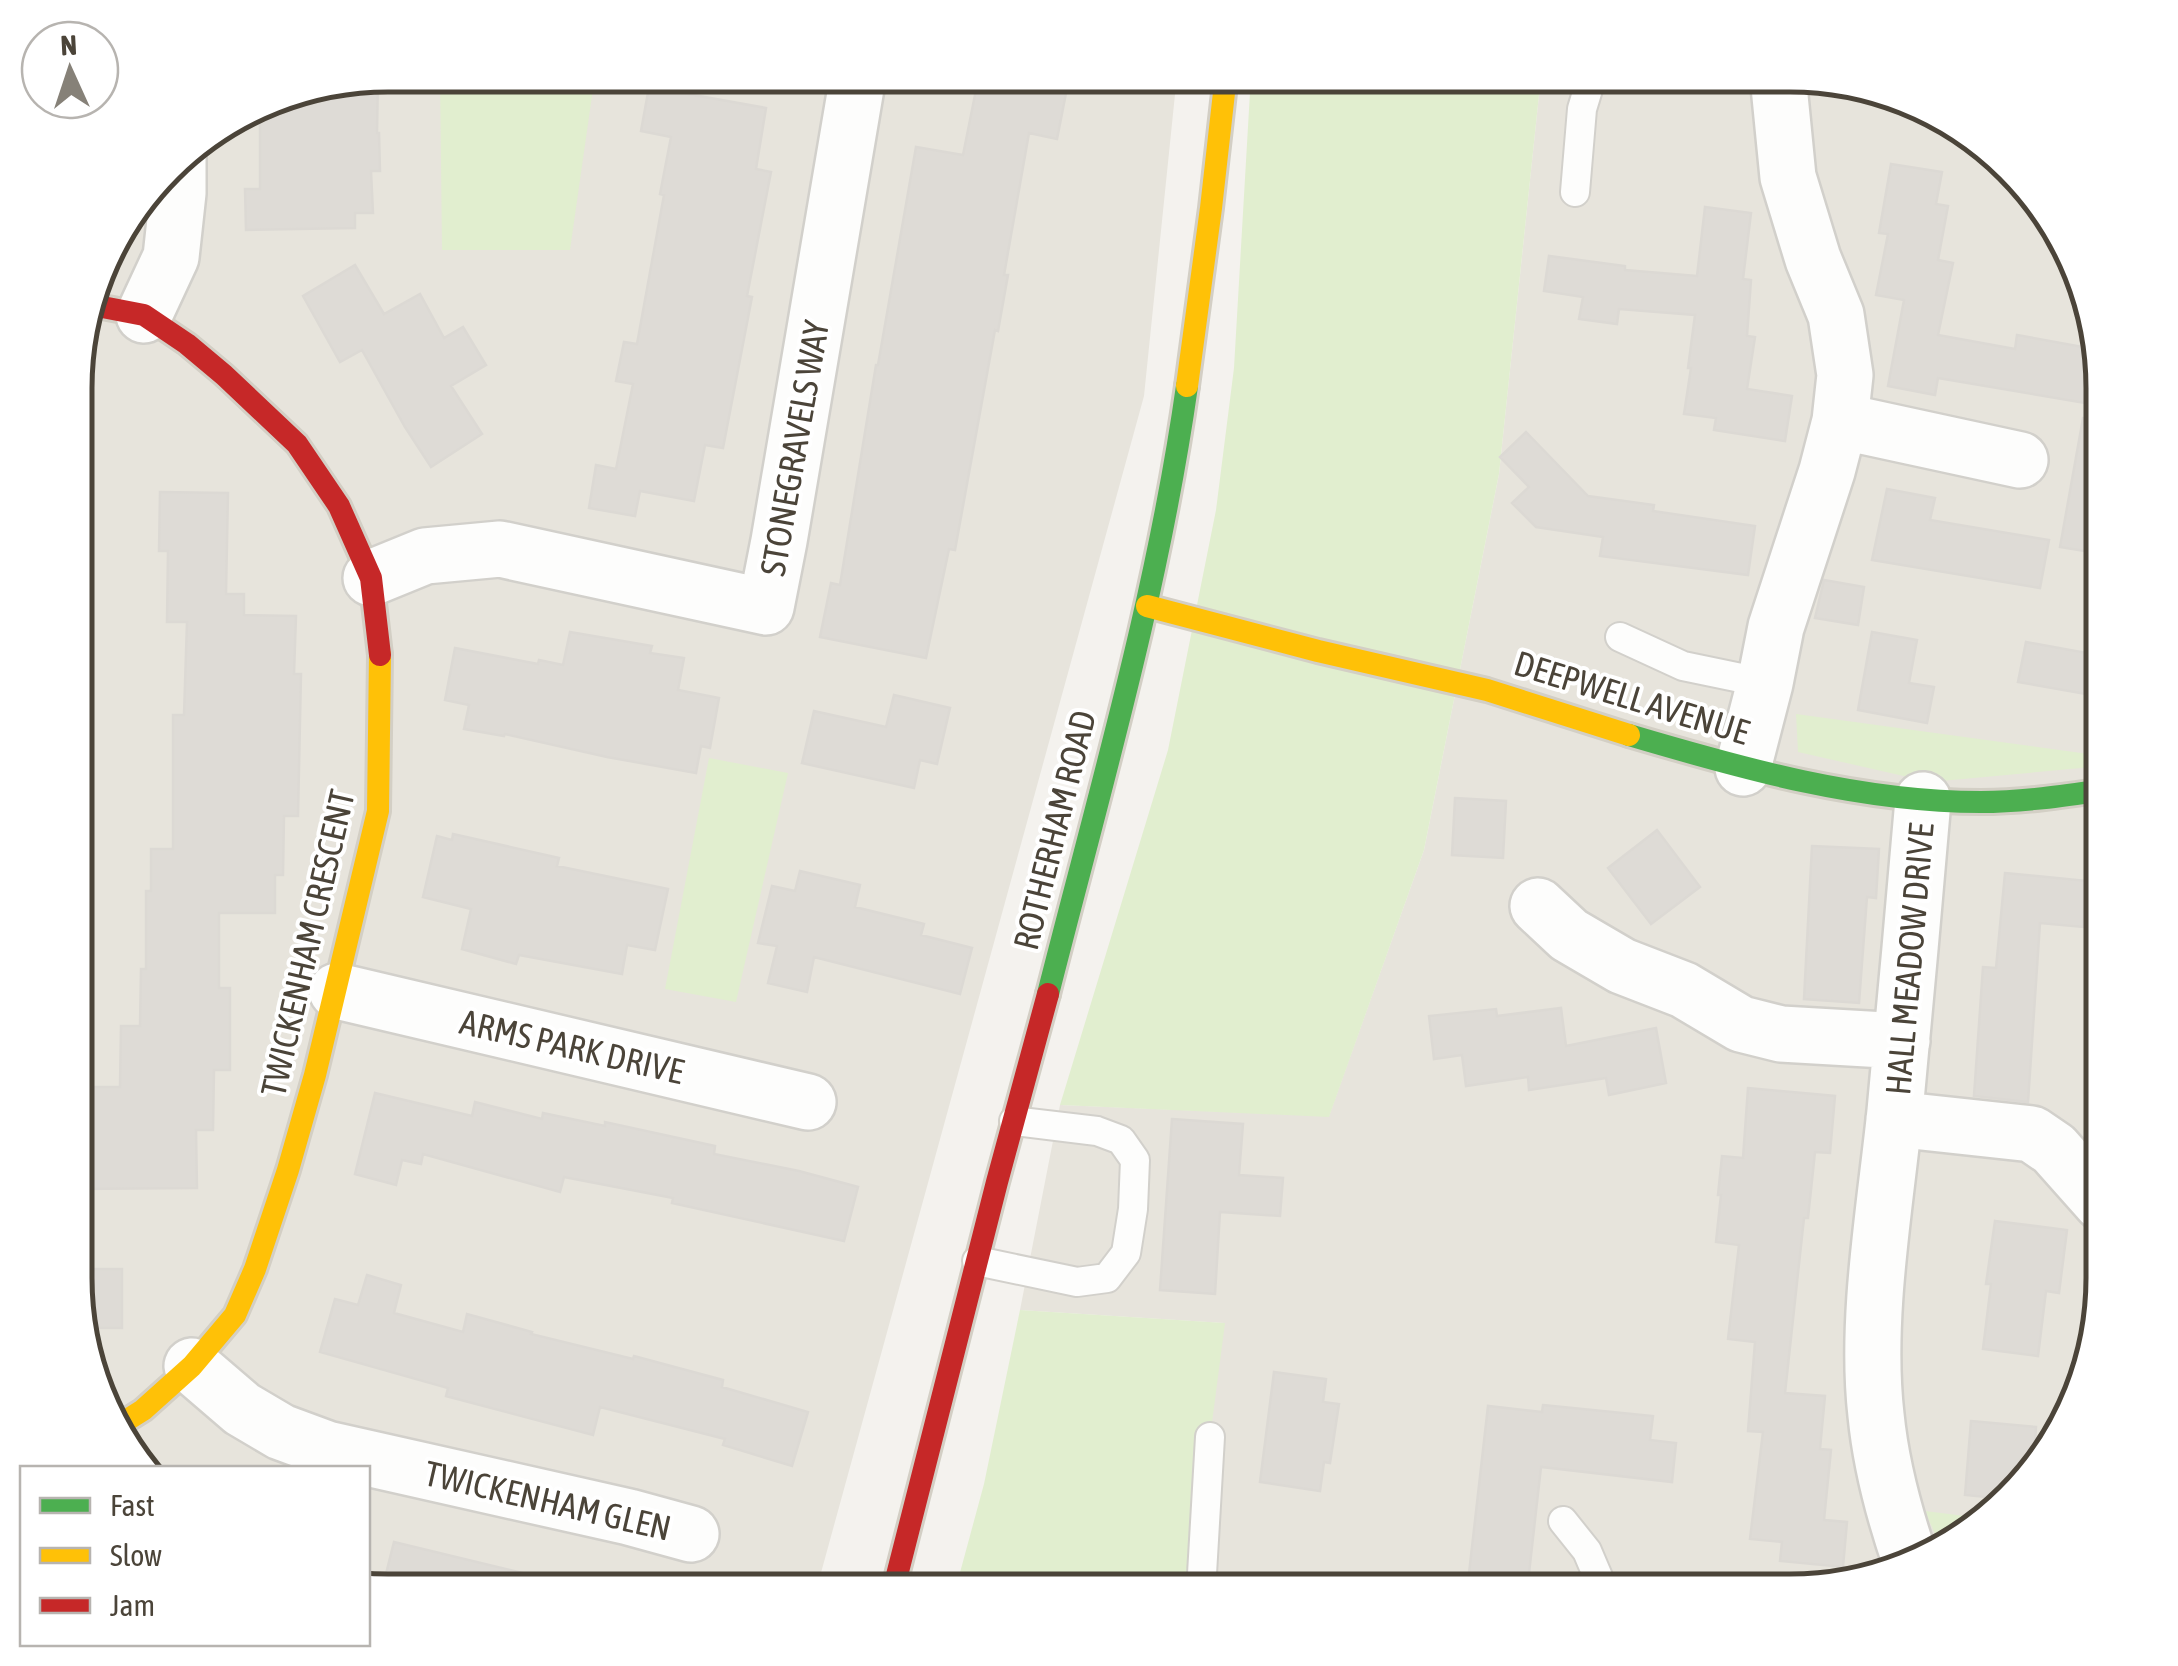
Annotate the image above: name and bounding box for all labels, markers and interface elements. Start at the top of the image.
north arrow [20,20,120,120]
text: N [60,29,78,61]
street label: STONEGRAVELS WAY [752,317,836,579]
street label: DEEPWELL AVENUE [1510,642,1754,752]
street label: ROTHERHAM ROAD [1005,706,1103,954]
street label: TWICKENHAM CRESCENT [252,786,362,1100]
street label: HALL MEADOW DRIVE [1877,821,1941,1097]
street label: ARMS PARK DRIVE [456,1001,688,1091]
street label: TWICKENHAM GLEN [421,1452,675,1548]
legend [20,1466,370,1646]
text: Fast [110,1488,155,1522]
text: Slow [110,1538,162,1572]
text: Jam [110,1588,155,1622]

